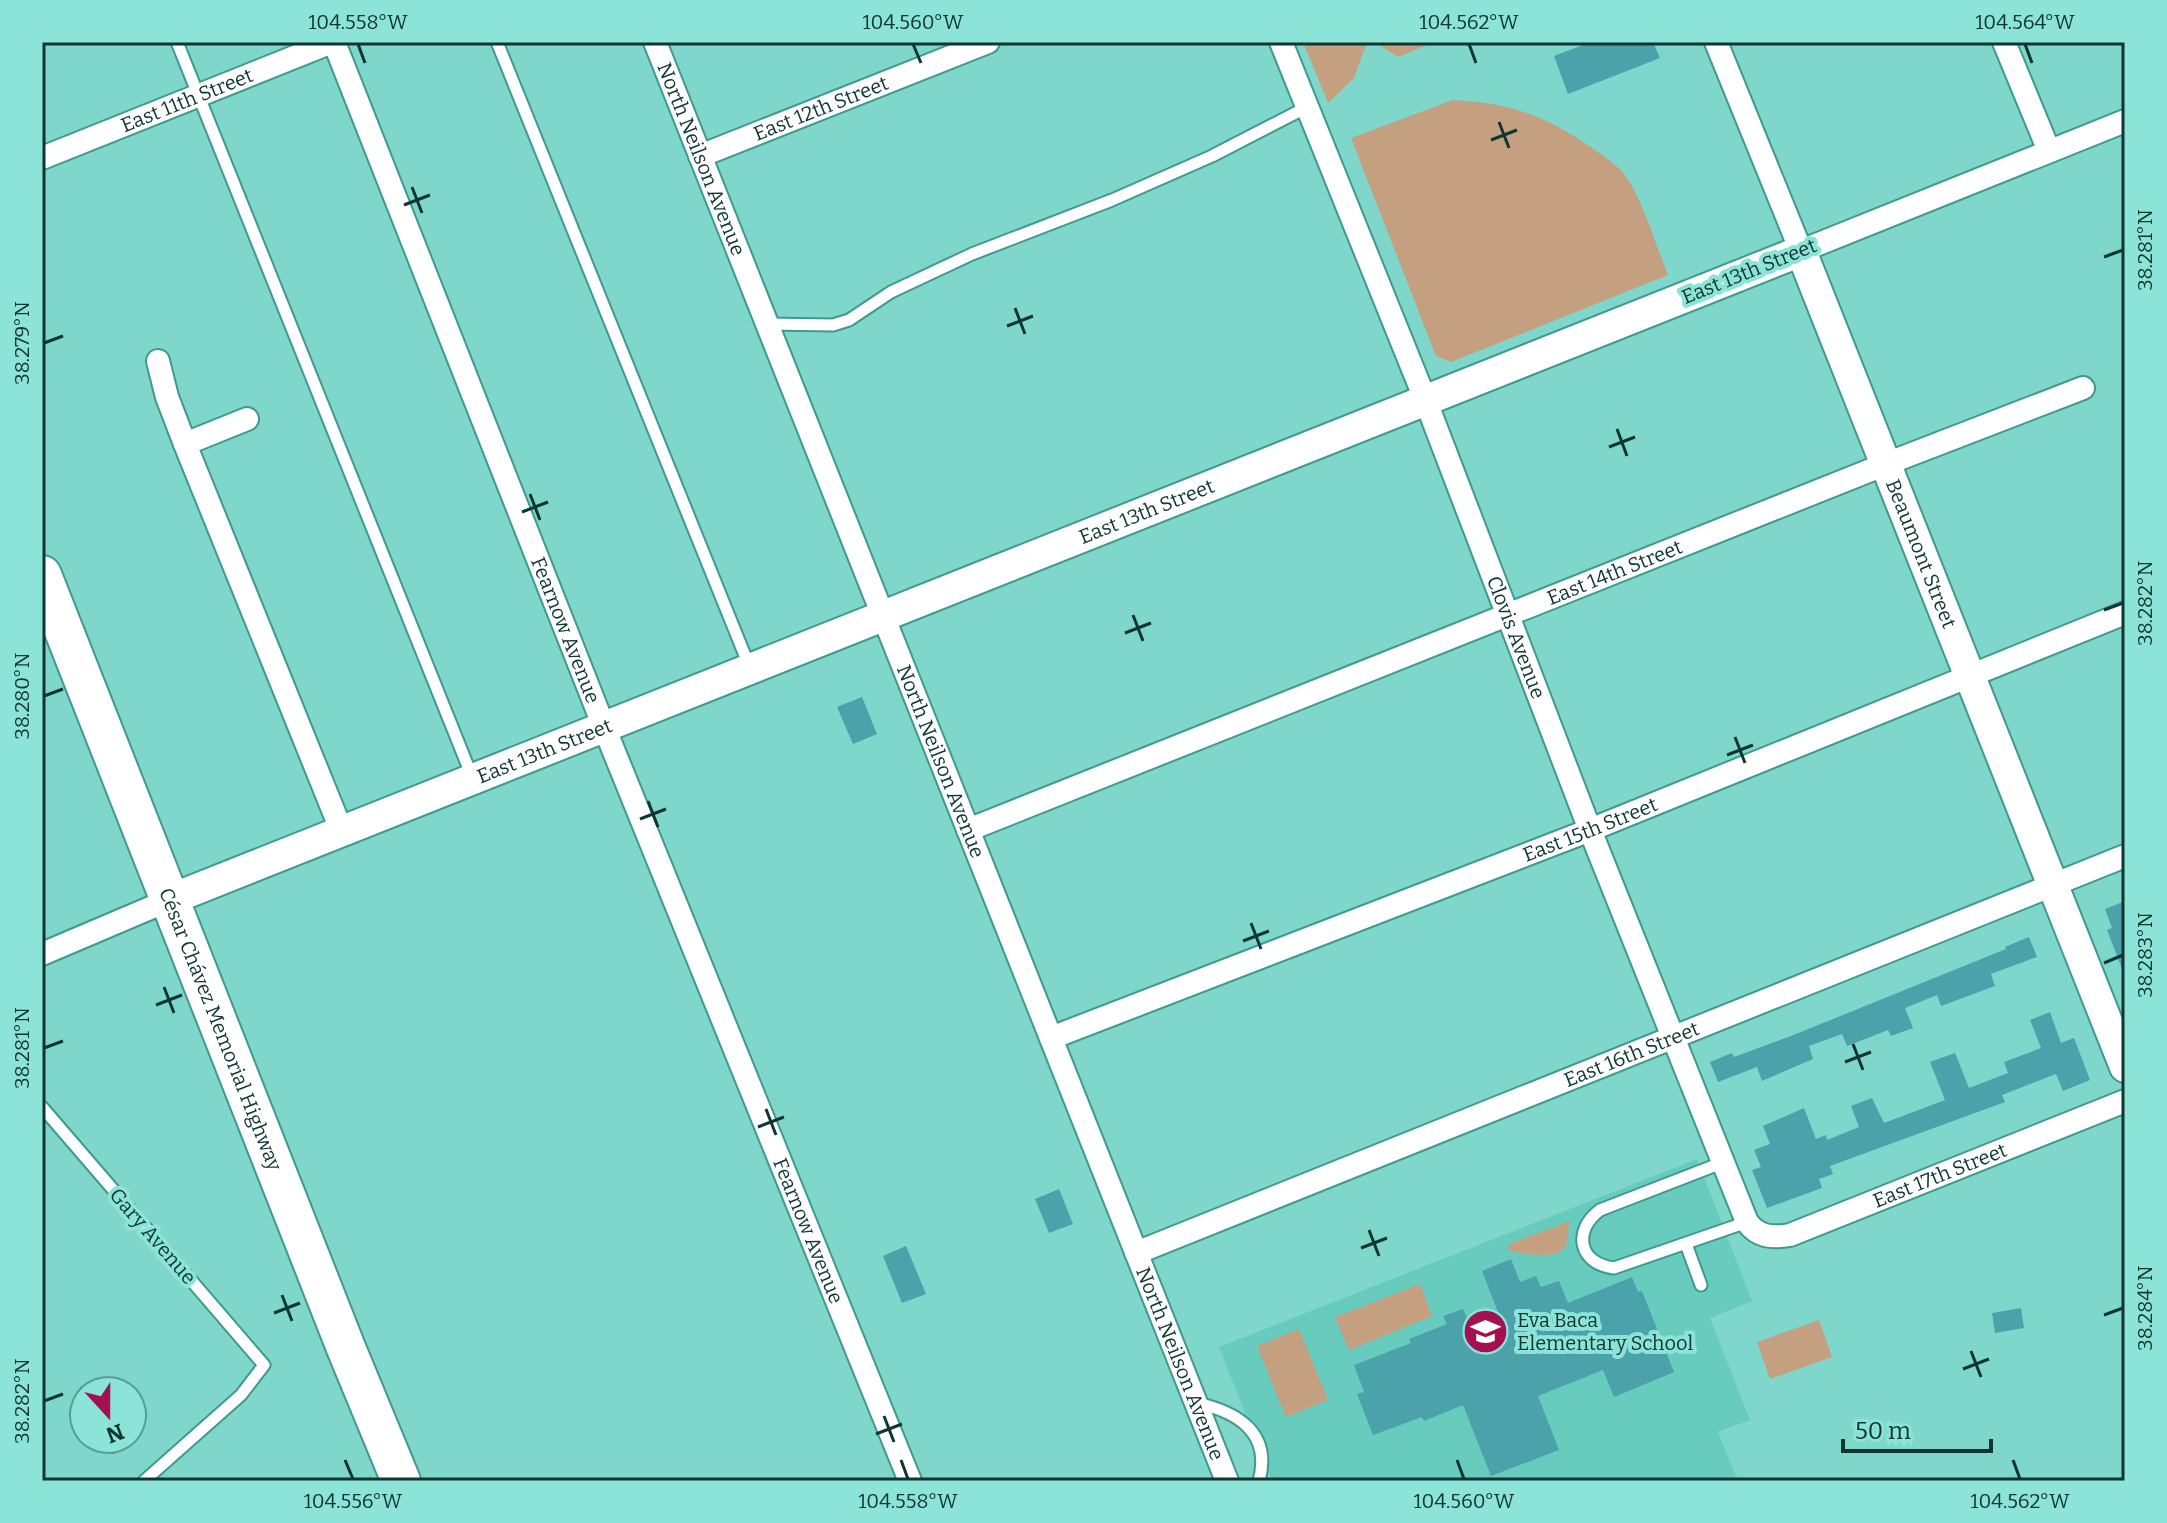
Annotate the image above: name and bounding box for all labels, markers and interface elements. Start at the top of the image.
text: 104.558°W [308,10,408,34]
text: 104.560°W [862,10,964,34]
text: 104.562°W [1419,10,1519,34]
text: 104.564°W [1975,10,2075,34]
street label: North Neilson Avenue [652,59,751,259]
street label: East 11th Street [117,63,256,137]
street label: East 12th Street [750,71,892,146]
text: 38.281°N [2133,209,2157,291]
street label: East 13th Street [1678,233,1820,309]
text: 38.279°N [10,301,34,385]
street label: East 13th Street [1076,474,1217,549]
street label: Beaumont Street [1881,476,1961,632]
street label: East 14th Street [1543,534,1686,610]
street label: Fearnow Avenue [526,553,605,706]
text: 38.282°N [2133,560,2157,646]
street label: Clovis Avenue [1482,572,1551,702]
text: 38.280°N [10,652,34,739]
street label: North Neilson Avenue [892,661,990,861]
street label: East 13th Street [473,713,615,788]
street label: East 15th Street [1519,792,1661,867]
street label: César Chávez Memorial Highway [154,884,287,1174]
text: 38.283°N [2133,912,2157,998]
text: 38.281°N [10,1007,34,1089]
street label: East 16th Street [1560,1016,1703,1092]
street label: East 17th Street [1870,1138,2010,1213]
street label: Fearnow Avenue [768,1154,849,1307]
street label: Gary Avenue [105,1183,201,1289]
street label: North Neilson Avenue [1131,1263,1229,1463]
text: 38.284°N [2133,1265,2157,1351]
school or university icon: Eva Baca Elementary School [1462,1308,1510,1356]
place label: Eva Baca Elementary School [1517,1308,1694,1355]
text: 38.282°N [10,1358,34,1444]
north arrow [68,1375,148,1455]
scale bar [1843,1403,1991,1453]
text: 50 m [1855,1417,1911,1445]
text: N [102,1418,128,1449]
text: 104.556°W [304,1489,403,1513]
text: 104.558°W [858,1489,958,1513]
text: 104.560°W [1413,1489,1515,1513]
text: 104.562°W [1970,1489,2070,1513]

